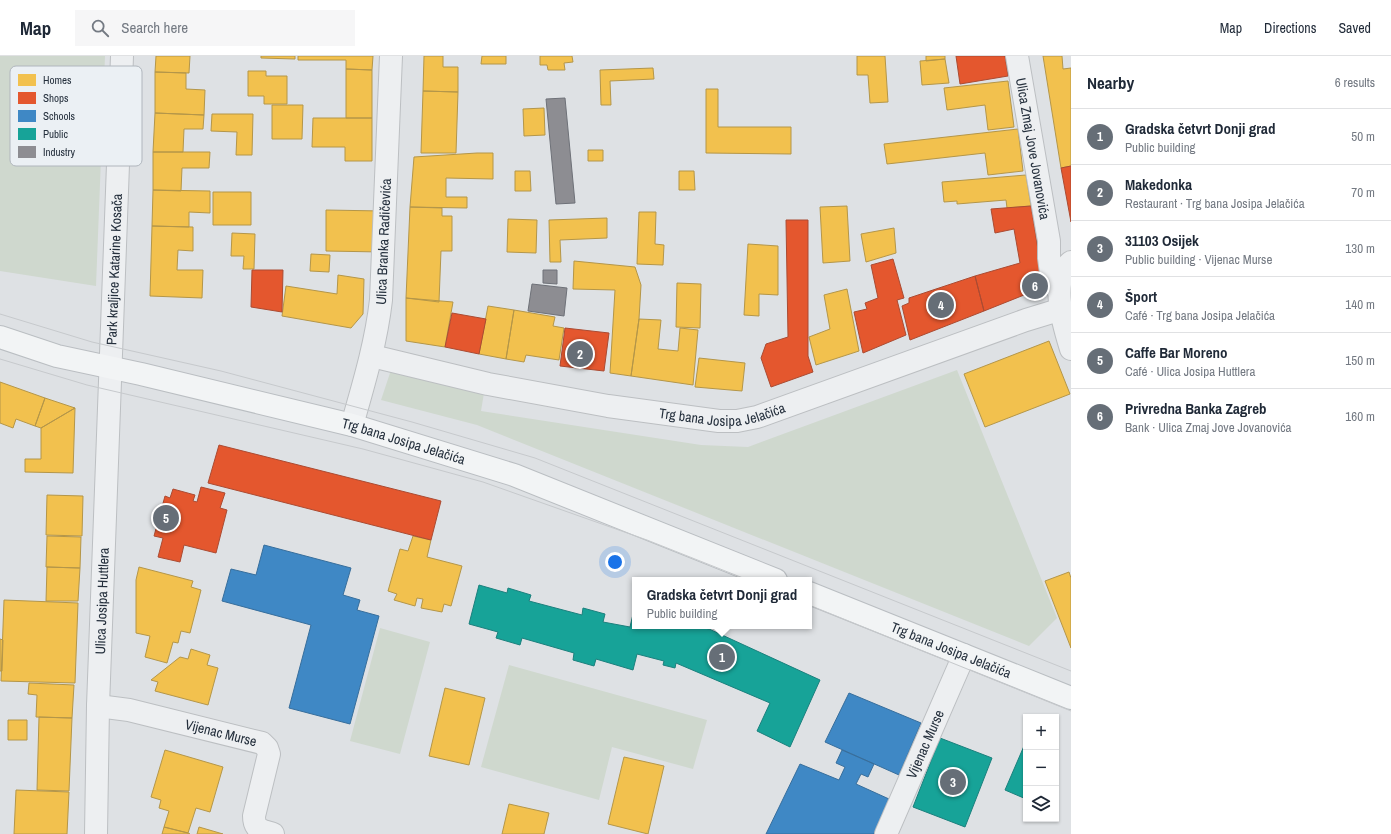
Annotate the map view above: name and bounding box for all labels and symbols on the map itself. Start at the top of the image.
legend [10,66,142,166]
text: Homes [43,73,72,87]
street label: Ulica Zmaj Jove Jovanovića [1012,76,1054,222]
text: Shops [43,91,69,105]
text: Schools [43,109,76,123]
text: Public [43,127,69,141]
text: Industry [43,145,76,159]
street label: Ulica Branka Radičevića [372,177,395,306]
street label: Park kraljice Katarine Kosača [102,193,126,345]
pin: 6 [1022,271,1048,301]
pin: 4 [928,290,954,320]
pin: 2 [567,339,593,369]
street label: Trg bana Josipa Jelačića [658,398,788,430]
street label: Trg bana Josipa Jelačića [340,414,468,469]
pin: 5 [153,503,179,533]
street label: Ulica Josipa Huttlera [91,547,113,655]
your location [605,552,625,572]
street label: Trg bana Josipa Jelačića [888,618,1014,682]
pin: 1 [709,642,735,672]
street label: Vijenac Murse [902,707,948,781]
street label: Vijenac Murse [183,715,259,750]
pin: 3 [940,767,966,797]

